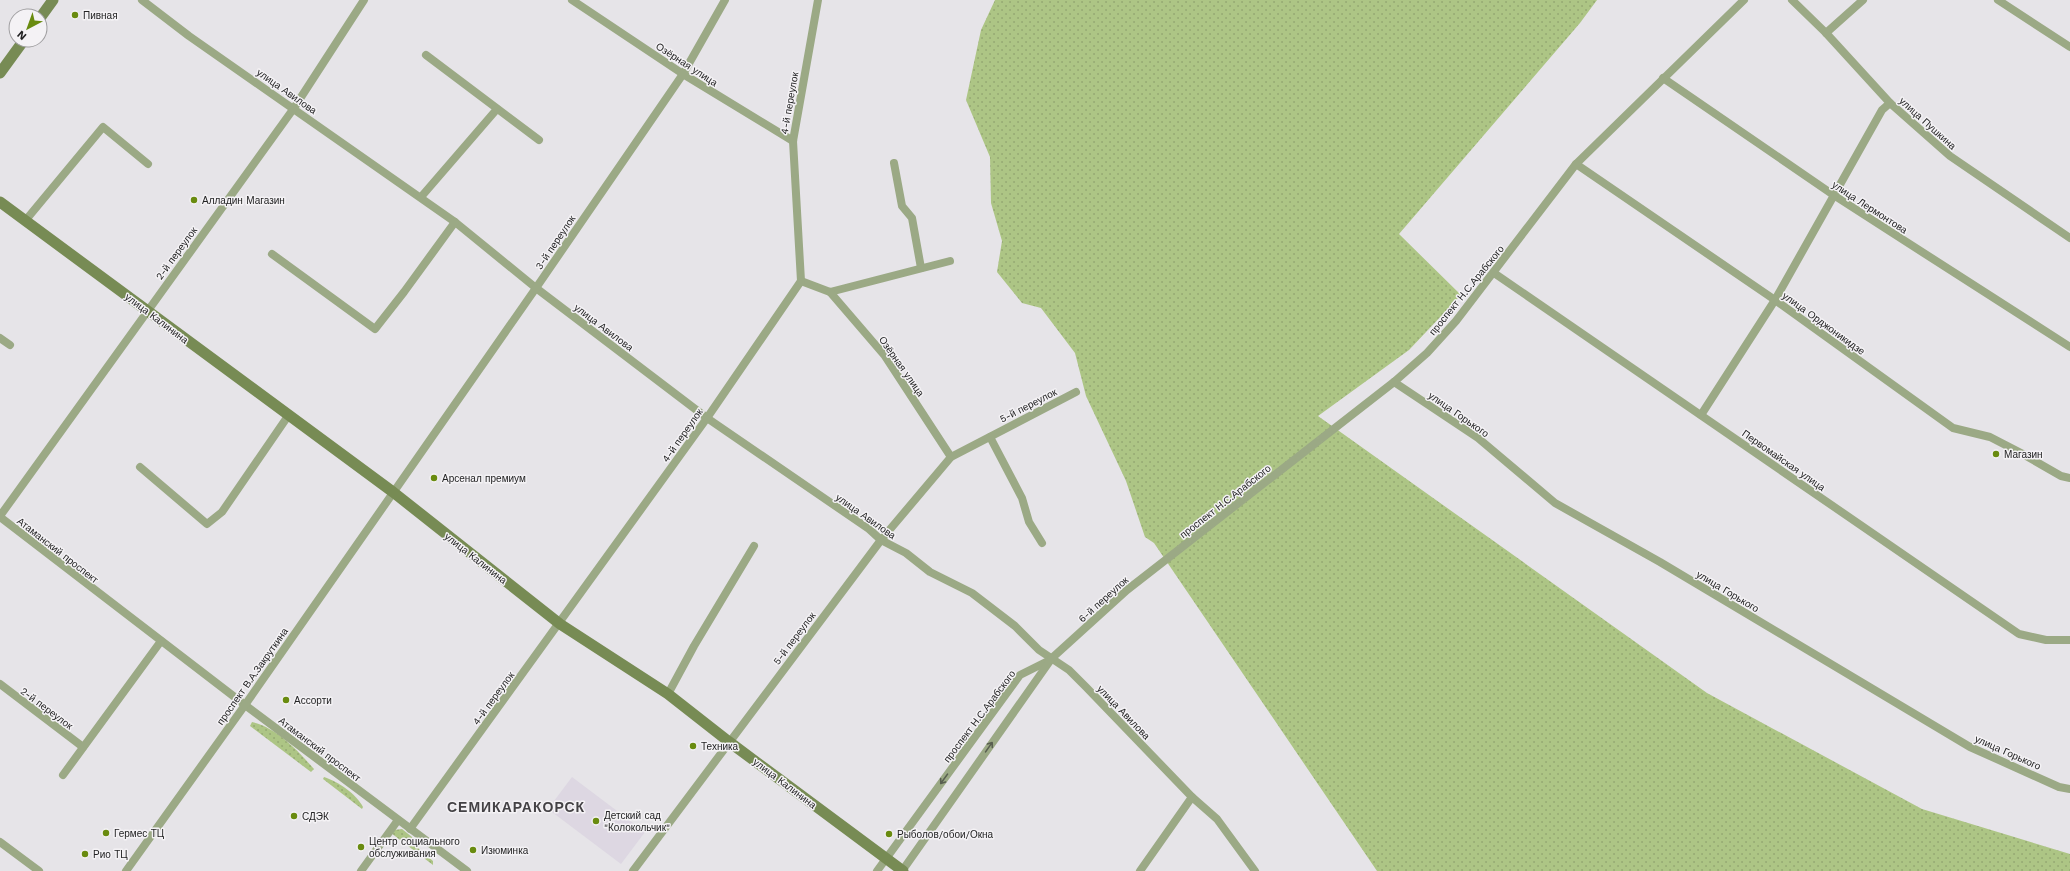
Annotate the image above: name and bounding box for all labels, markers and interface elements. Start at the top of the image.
north arrow [8,8,48,48]
marker: Пивная [70,10,80,20]
place label: Пивная [83,10,118,21]
text: N [14,28,29,43]
street label: Озёрная улица [654,41,720,89]
street label: улица Авилова [255,67,319,116]
street label: 4-й переулок [779,71,800,135]
street label: улица Пушкина [1897,95,1958,152]
street label: улица Лермонтова [1830,179,1910,236]
marker: Алладин Магазин [189,195,199,205]
place label: Алладин Магазин [202,195,285,206]
street label: 3-й переулок [533,213,578,271]
street label: 2-й переулок [154,224,200,282]
street label: проспект Н.С.Арабского [1427,243,1506,337]
street label: улица Орджоникидзе [1780,290,1867,357]
street label: улица Калинина [123,291,191,346]
street label: улица Авилова [572,302,636,353]
street label: Озёрная улица [877,334,927,399]
street label: 5-й переулок [998,386,1059,425]
street label: улица Горького [1426,390,1491,440]
street label: 4-й переулок [660,406,705,464]
street label: Первомайская улица [1740,428,1828,493]
marker: Магазин [1991,449,2001,459]
place label: Магазин [2004,449,2043,460]
street label: проспект Н.С.Арабского [1178,462,1273,540]
marker: Арсенал премиум [429,473,439,483]
place label: Арсенал премиум [442,473,526,484]
street label: улица Авилова [834,492,898,541]
street label: Атаманский проспект [15,515,101,586]
street label: улица Калинина [442,531,509,586]
street label: улица Горького [1694,568,1761,615]
street label: 6-й переулок [1076,574,1131,624]
street label: 5-й переулок [771,610,818,667]
street label: проспект В.А.Закруткина [215,625,290,727]
street label: проспект Н.С.Арабского [941,668,1018,764]
street label: 4-й переулок [470,669,517,727]
street label: улица Авилова [1095,683,1152,742]
street label: 2-й переулок [18,685,75,732]
marker: Ассорти [281,695,291,705]
place label: Ассорти [294,695,332,706]
street label: Атаманский проспект [276,715,363,784]
street label: улица Горького [1973,733,2043,772]
marker: Техника [688,741,698,751]
place label: Техника [701,741,739,752]
one-way arrow [985,742,993,753]
street label: улица Калинина [751,756,819,811]
one-way arrow [940,774,948,785]
district label: СЕМИКАРАКОРСК [447,799,585,815]
place label: Детский сад "Колокольчик" [604,810,670,833]
marker: СДЭК [289,811,299,821]
place label: СДЭК [302,811,329,822]
marker: Детский сад "Колокольчик" [591,816,601,826]
marker: Гермес ТЦ [101,828,111,838]
place label: Гермес ТЦ [114,828,165,839]
marker: Рыболов/обои/Окна [884,829,894,839]
place label: Рыболов/обои/Окна [897,829,994,840]
place label: Центр социального обслуживания [369,836,460,859]
marker: Центр социального обслуживания [356,842,366,852]
marker: Изюминка [468,845,478,855]
place label: Изюминка [481,845,529,856]
marker: Рио ТЦ [80,849,90,859]
place label: Рио ТЦ [93,849,128,860]

